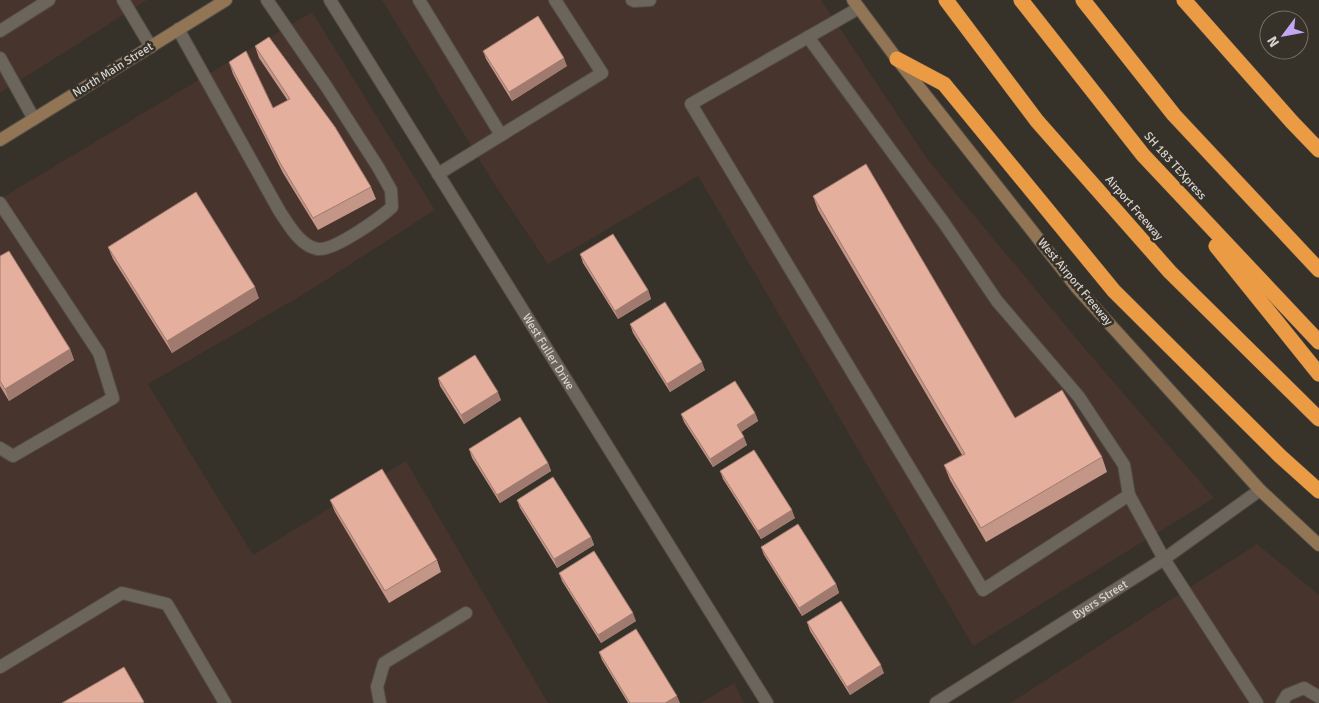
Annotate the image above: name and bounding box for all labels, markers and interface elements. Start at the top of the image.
north arrow [1259,10,1309,60]
text: N [1264,33,1283,50]
street label: North Main Street [70,39,156,101]
street label: SH 183 TEXpress [1141,129,1209,203]
street label: Airport Freeway [1102,172,1167,244]
street label: West Airport Freeway [1034,235,1116,329]
street label: West Fuller Drive [519,311,578,393]
street label: Byers Street [1070,576,1130,622]

